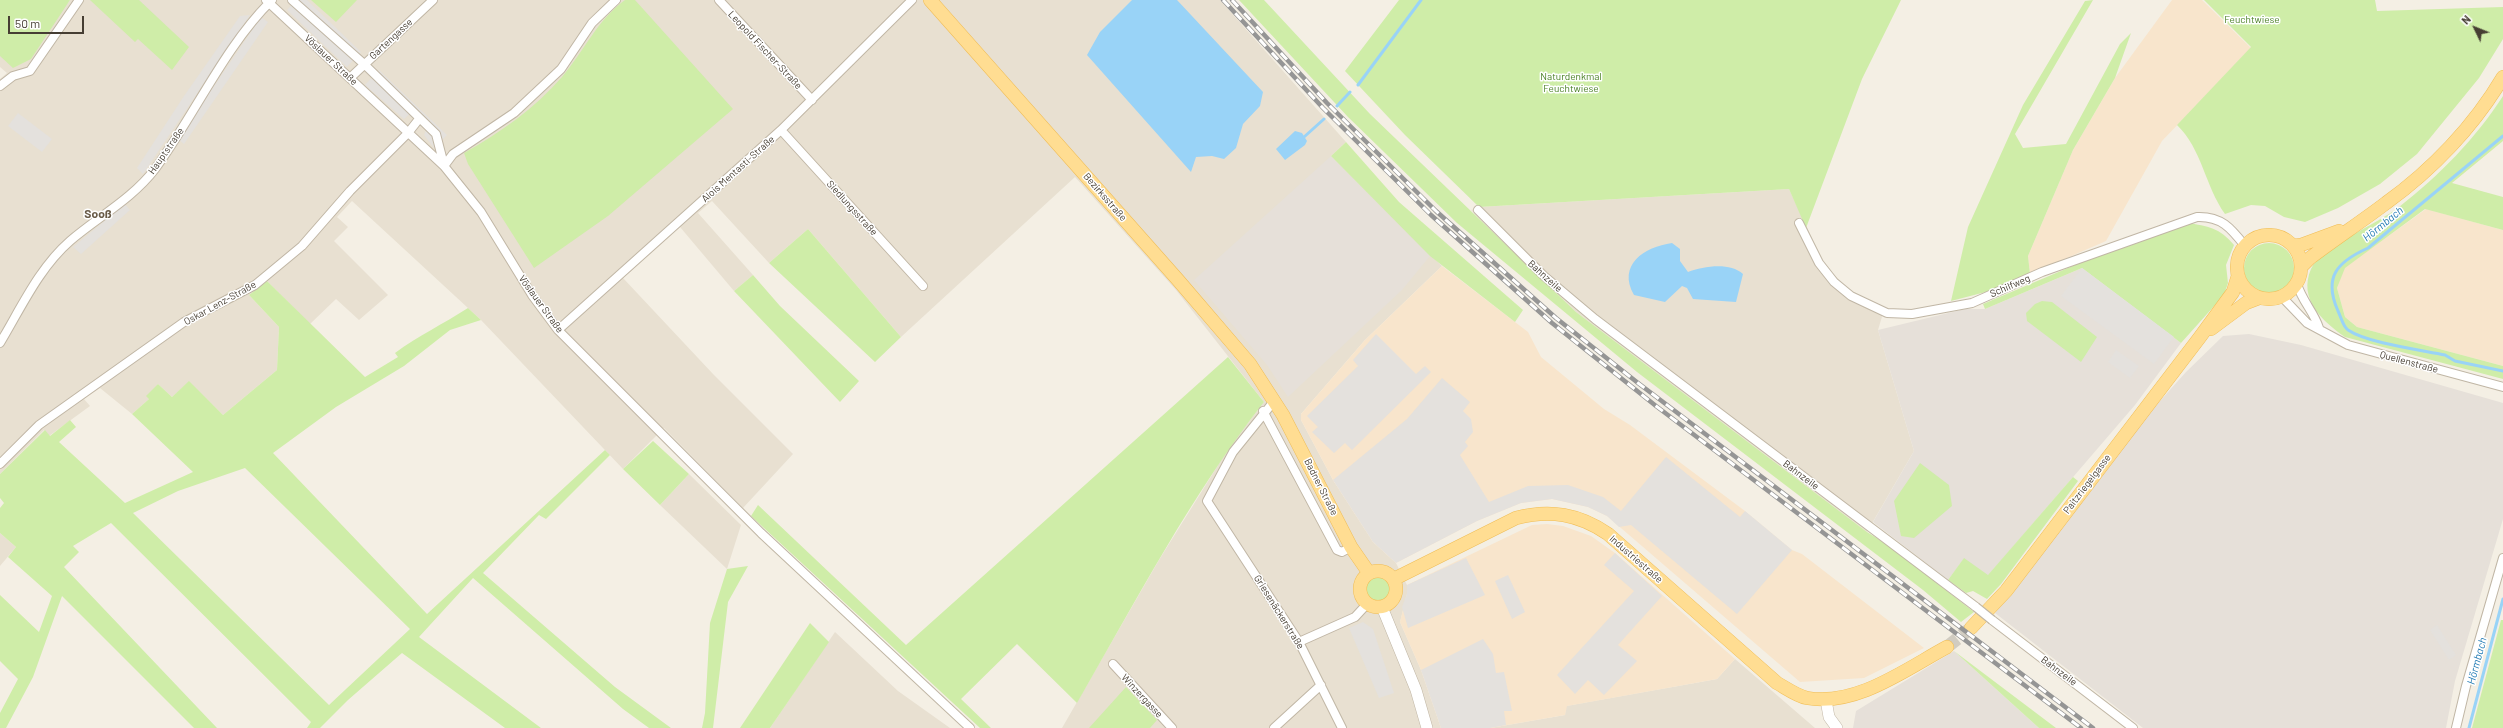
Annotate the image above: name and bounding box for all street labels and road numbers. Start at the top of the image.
street label: Leopold Fischer-Straße [726,8,804,92]
street label: Gartengasse [367,16,415,62]
street label: Vöslauer Straße [302,32,360,88]
street label: Hauptstraße [146,125,186,177]
street label: Alois Mentasti-Straße [699,133,777,205]
street label: Bezirksstraße [1081,170,1129,224]
street label: Siedlungsstraße [824,178,880,238]
street label: Bahnzeile [1525,257,1565,295]
street label: Schilfweg [1988,272,2032,300]
street label: Vöslauer Straße [516,273,566,335]
street label: Oskar Lenz-Straße [182,278,258,328]
street label: Quellenstraße [2379,348,2439,376]
street label: Paitzriegelgasse [2061,452,2113,516]
street label: Badner Straße [1302,457,1340,517]
street label: Bahnzeile [1781,458,1821,492]
street label: Industriestraße [1607,533,1665,585]
street label: Griesenäckerstraße [1251,573,1307,651]
street label: Bahnzeile [2039,654,2079,688]
street label: Winzergasse [1119,672,1165,720]

